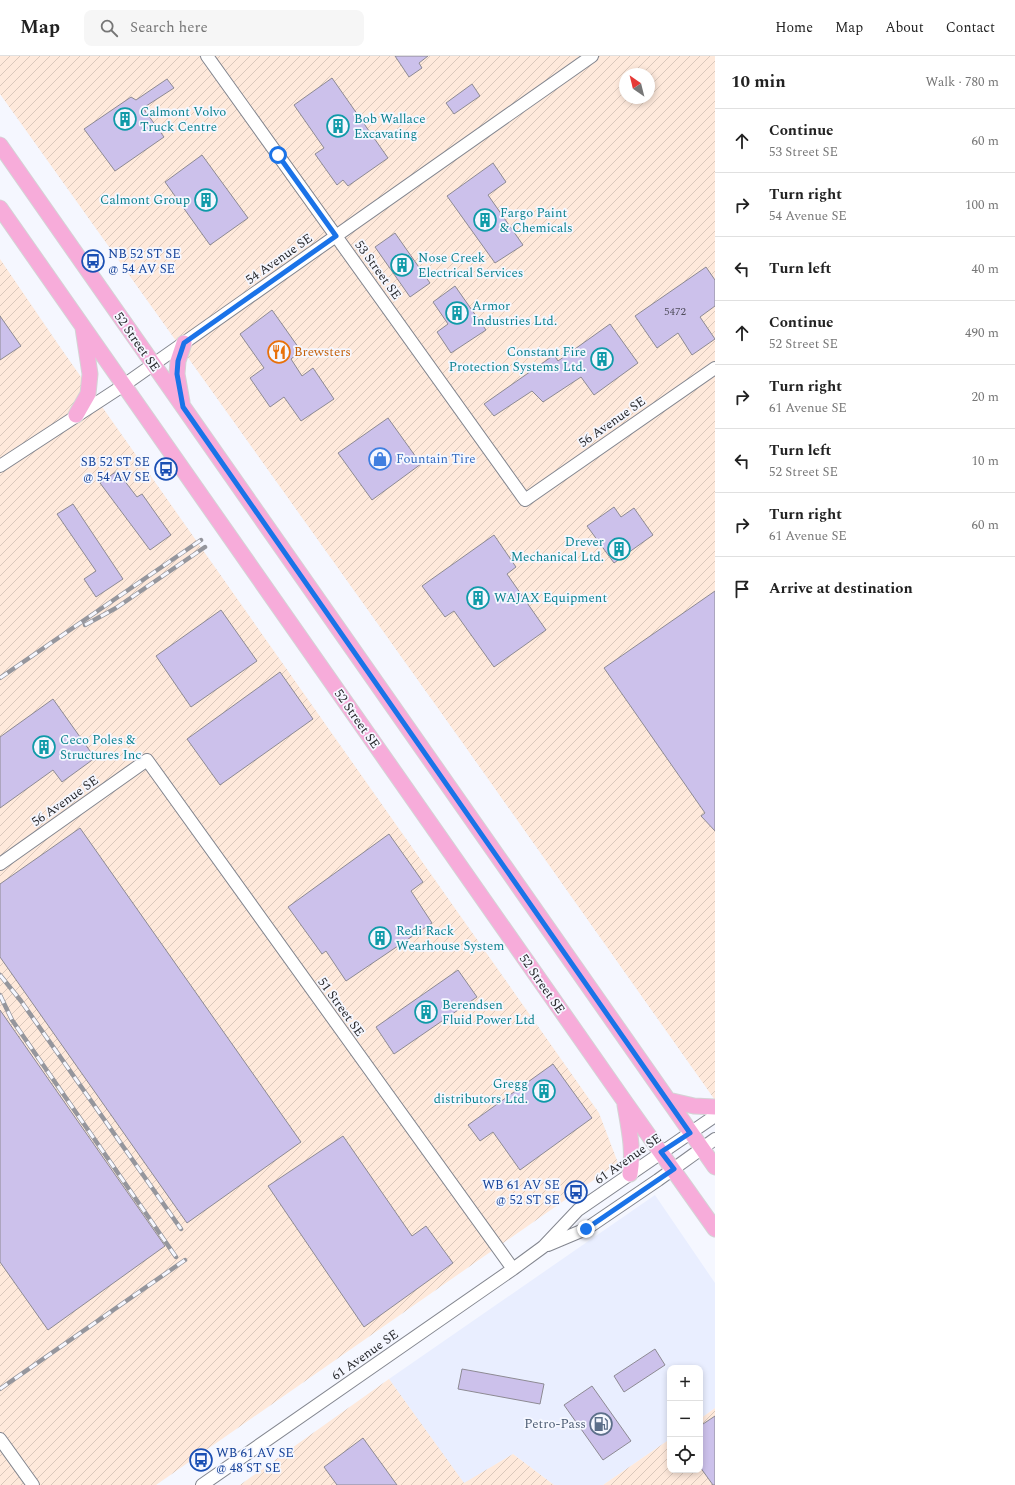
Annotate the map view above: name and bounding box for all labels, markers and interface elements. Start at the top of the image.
search box [84,10,364,46]
text: Map [20,13,60,42]
text: Search here [130,16,208,39]
icon: search [98,17,120,39]
text: Home [775,17,813,38]
text: Map [835,17,863,38]
text: About [885,17,924,38]
text: Contact [946,17,995,38]
north arrow [619,68,655,104]
text: 10 min [731,69,786,95]
text: Walk · 780 m [925,72,999,92]
place label: Calmont Volvo Truck Centre [140,102,226,137]
building icon: Calmont Volvo Truck Centre [112,106,138,132]
place label: Bob Wallace Excavating [354,109,425,144]
building icon: Bob Wallace Excavating [325,113,351,139]
text: Continue [769,119,834,142]
icon: ahead [731,130,753,152]
text: 60 m [972,131,999,151]
text: 53 Street SE [769,142,838,162]
route start [269,146,287,164]
text: Turn right [769,183,842,206]
building icon: Calmont Group [193,187,219,213]
place label: Calmont Group [100,190,190,210]
icon: right [731,194,753,216]
text: 100 m [965,195,999,215]
place label: Fargo Paint & Chemicals [500,203,573,238]
text: 54 Avenue SE [769,206,847,226]
building icon: Fargo Paint & Chemicals [472,207,498,233]
street label: 54 Avenue SE [241,228,317,290]
street label: 53 Street SE [350,236,406,304]
place label: NB 52 ST SE @ 54 AV SE [108,244,181,279]
bus stop icon: NB 52 ST SE @ 54 AV SE [80,248,106,274]
place label: Nose Creek Electrical Services [418,248,523,283]
building icon: Nose Creek Electrical Services [389,252,415,278]
text: Turn left [769,257,831,280]
icon: left [731,258,753,280]
text: 40 m [972,259,999,279]
place label: Armor Industries Ltd. [472,296,557,331]
building icon: Armor Industries Ltd. [444,300,470,326]
house number: 5472 [664,303,686,320]
street label: 52 Street SE [109,308,165,376]
text: Continue [769,311,834,334]
icon: ahead [731,322,753,344]
text: 490 m [965,323,999,343]
text: 52 Street SE [769,334,838,354]
restaurant icon: Brewsters [266,339,292,365]
place label: Brewsters [294,342,351,362]
place label: Constant Fire Protection Systems Ltd. [449,342,586,377]
building icon: Constant Fire Protection Systems Ltd. [589,346,615,372]
text: Turn right [769,375,842,398]
icon: right [731,386,753,408]
text: 20 m [972,387,999,407]
street label: 56 Avenue SE [574,391,650,453]
text: 61 Avenue SE [769,398,847,418]
text: Turn left [769,439,831,462]
shop icon: Fountain Tire [367,446,393,472]
place label: Fountain Tire [396,449,476,469]
icon: left [731,450,753,472]
text: 10 m [972,451,999,471]
place label: SB 52 ST SE @ 54 AV SE [81,452,150,487]
bus stop icon: SB 52 ST SE @ 54 AV SE [153,456,179,482]
text: 52 Street SE [769,462,838,482]
text: Turn right [769,503,842,526]
icon: right [731,514,753,536]
text: 60 m [972,515,999,535]
text: 61 Avenue SE [769,526,847,546]
place label: Drever Mechanical Ltd. [511,532,604,567]
building icon: Drever Mechanical Ltd. [606,536,632,562]
text: Arrive at destination [769,577,913,600]
icon: arrive [731,578,753,600]
building icon: WAJAX Equipment [465,585,491,611]
place label: WAJAX Equipment [494,588,607,608]
street label: 52 Street SE [329,685,385,753]
place label: Ceco Poles & Structures Inc [60,730,142,765]
building icon: Ceco Poles & Structures Inc [31,734,57,760]
street label: 56 Avenue SE [27,770,103,832]
place label: Redi Rack Wearhouse System [396,921,504,956]
building icon: Redi Rack Wearhouse System [367,925,393,951]
street label: 52 Street SE [514,950,570,1018]
street label: 51 Street SE [313,973,369,1041]
place label: Berendsen Fluid Power Ltd [442,995,535,1030]
building icon: Berendsen Fluid Power Ltd [413,999,439,1025]
place label: Gregg distributors Ltd. [434,1074,528,1109]
building icon: Gregg distributors Ltd. [531,1078,557,1104]
street label: 61 Avenue SE [590,1128,666,1190]
place label: WB 61 AV SE @ 52 ST SE [482,1175,560,1210]
bus stop icon: WB 61 AV SE @ 52 ST SE [563,1179,589,1205]
route end [577,1220,595,1238]
street label: 61 Avenue SE [327,1324,403,1386]
map controls [667,1365,703,1473]
button: + [667,1365,703,1401]
button: − [667,1401,703,1437]
fuel station icon: Petro-Pass [588,1411,614,1437]
place label: Petro-Pass [524,1414,586,1434]
button: locate [667,1437,703,1473]
place label: WB 61 AV SE @ 48 ST SE [216,1443,294,1478]
bus stop icon: WB 61 AV SE @ 48 ST SE [188,1447,214,1473]

